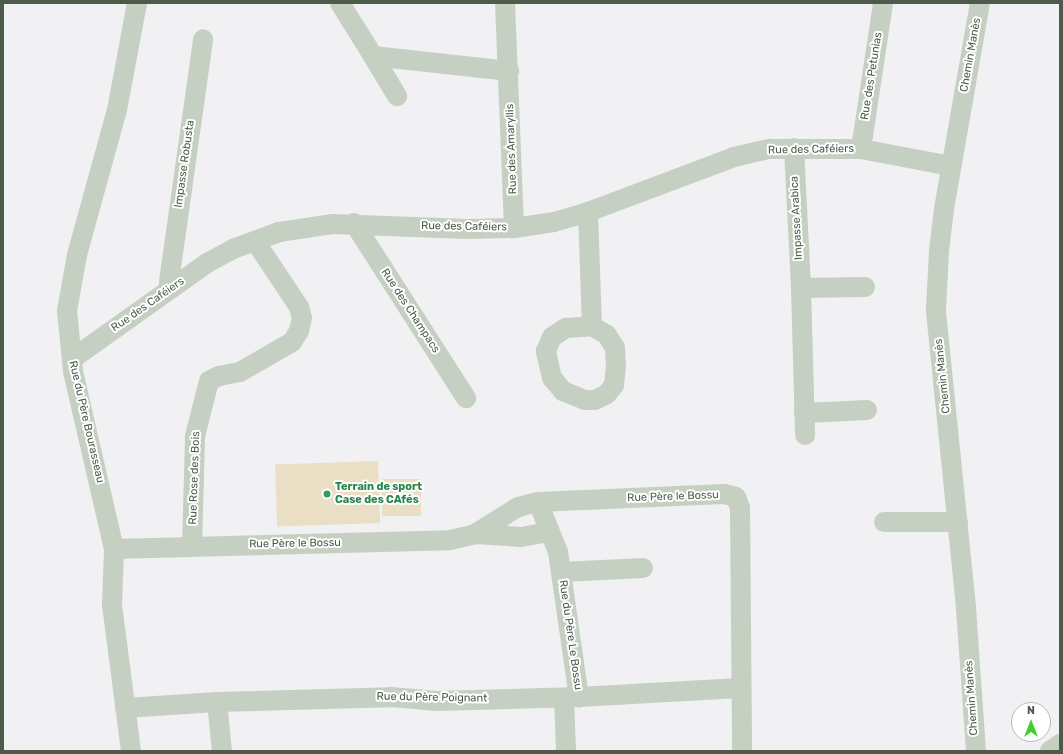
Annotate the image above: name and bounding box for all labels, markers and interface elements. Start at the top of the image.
street label: Chemin Manès [958,17,984,93]
street label: Rue des Petunias [859,31,885,121]
street label: Rue des Amaryllis [504,103,520,195]
street label: Impasse Robusta [172,119,198,209]
street label: Rue des Caféiers [768,143,854,157]
street label: Impasse Arabica [788,176,806,260]
street label: Rue des Caféiers [421,220,507,234]
street label: Rue des Champacs [378,266,442,356]
street label: Rue des Caféiers [109,275,187,335]
street label: Chemin Manès [933,338,953,414]
street label: Rue du Père Bourasseau [65,360,107,484]
street label: Rue Rose des Bois [187,431,203,525]
place label: Terrain de sport Case des CAfés [335,481,422,507]
marker: Terrain de sport Case des CAfés [322,489,332,499]
street label: Rue Père le Bossu [627,489,719,505]
street label: Rue Père le Bossu [249,537,341,551]
street label: Rue du Père Le Bossu [556,579,584,691]
street label: Chemin Manès [963,660,981,736]
street label: Rue du Père Poignant [377,690,487,706]
north arrow [1011,702,1051,742]
text: N [1027,704,1035,717]

